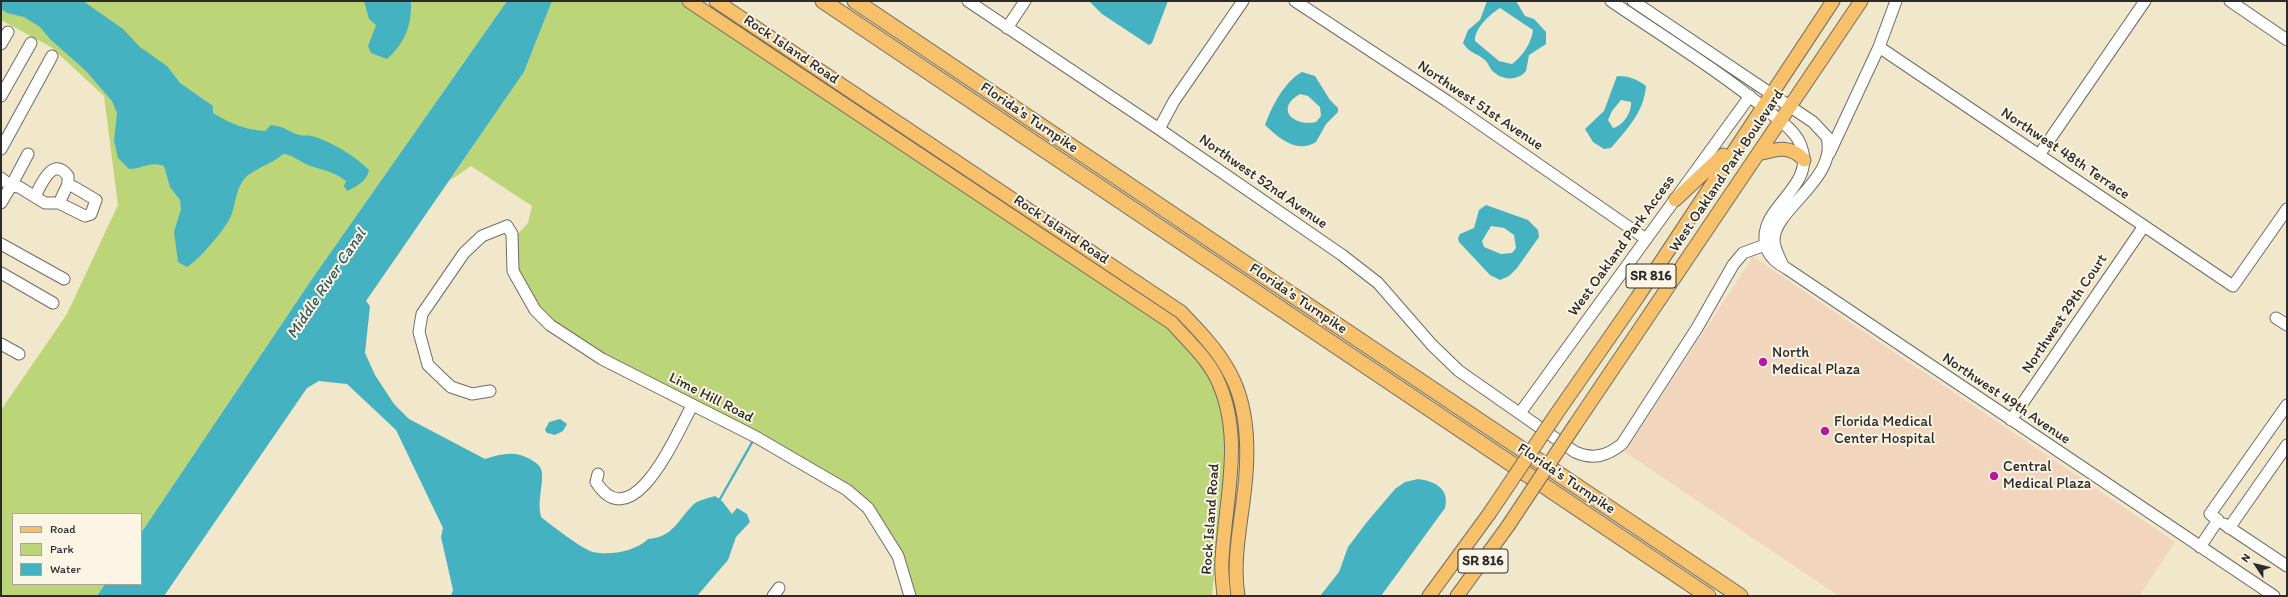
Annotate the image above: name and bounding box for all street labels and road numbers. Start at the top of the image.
street label: Rock Island Road [740,11,842,89]
street label: Northwest 51st Avenue [1414,57,1546,155]
street label: Florida's Turnpike [977,79,1081,157]
street label: West Oakland Park Boulevard [1666,86,1788,256]
street label: Northwest 48th Terrace [1997,104,2133,204]
street label: Northwest 52nd Avenue [1195,131,1331,233]
street label: West Oakland Park Access [1565,172,1679,320]
street label: Rock Island Road [1010,191,1112,269]
street label: Northwest 29th Court [2018,251,2112,377]
street label: Florida's Turnpike [1246,260,1350,338]
road number: SR 816 [1626,264,1676,288]
street label: Northwest 49th Avenue [1938,349,2074,449]
street label: Lime Hill Road [666,369,756,427]
street label: Florida's Turnpike [1514,440,1618,518]
street label: Rock Island Road [1198,463,1224,575]
road number: SR 816 [1458,549,1508,573]

